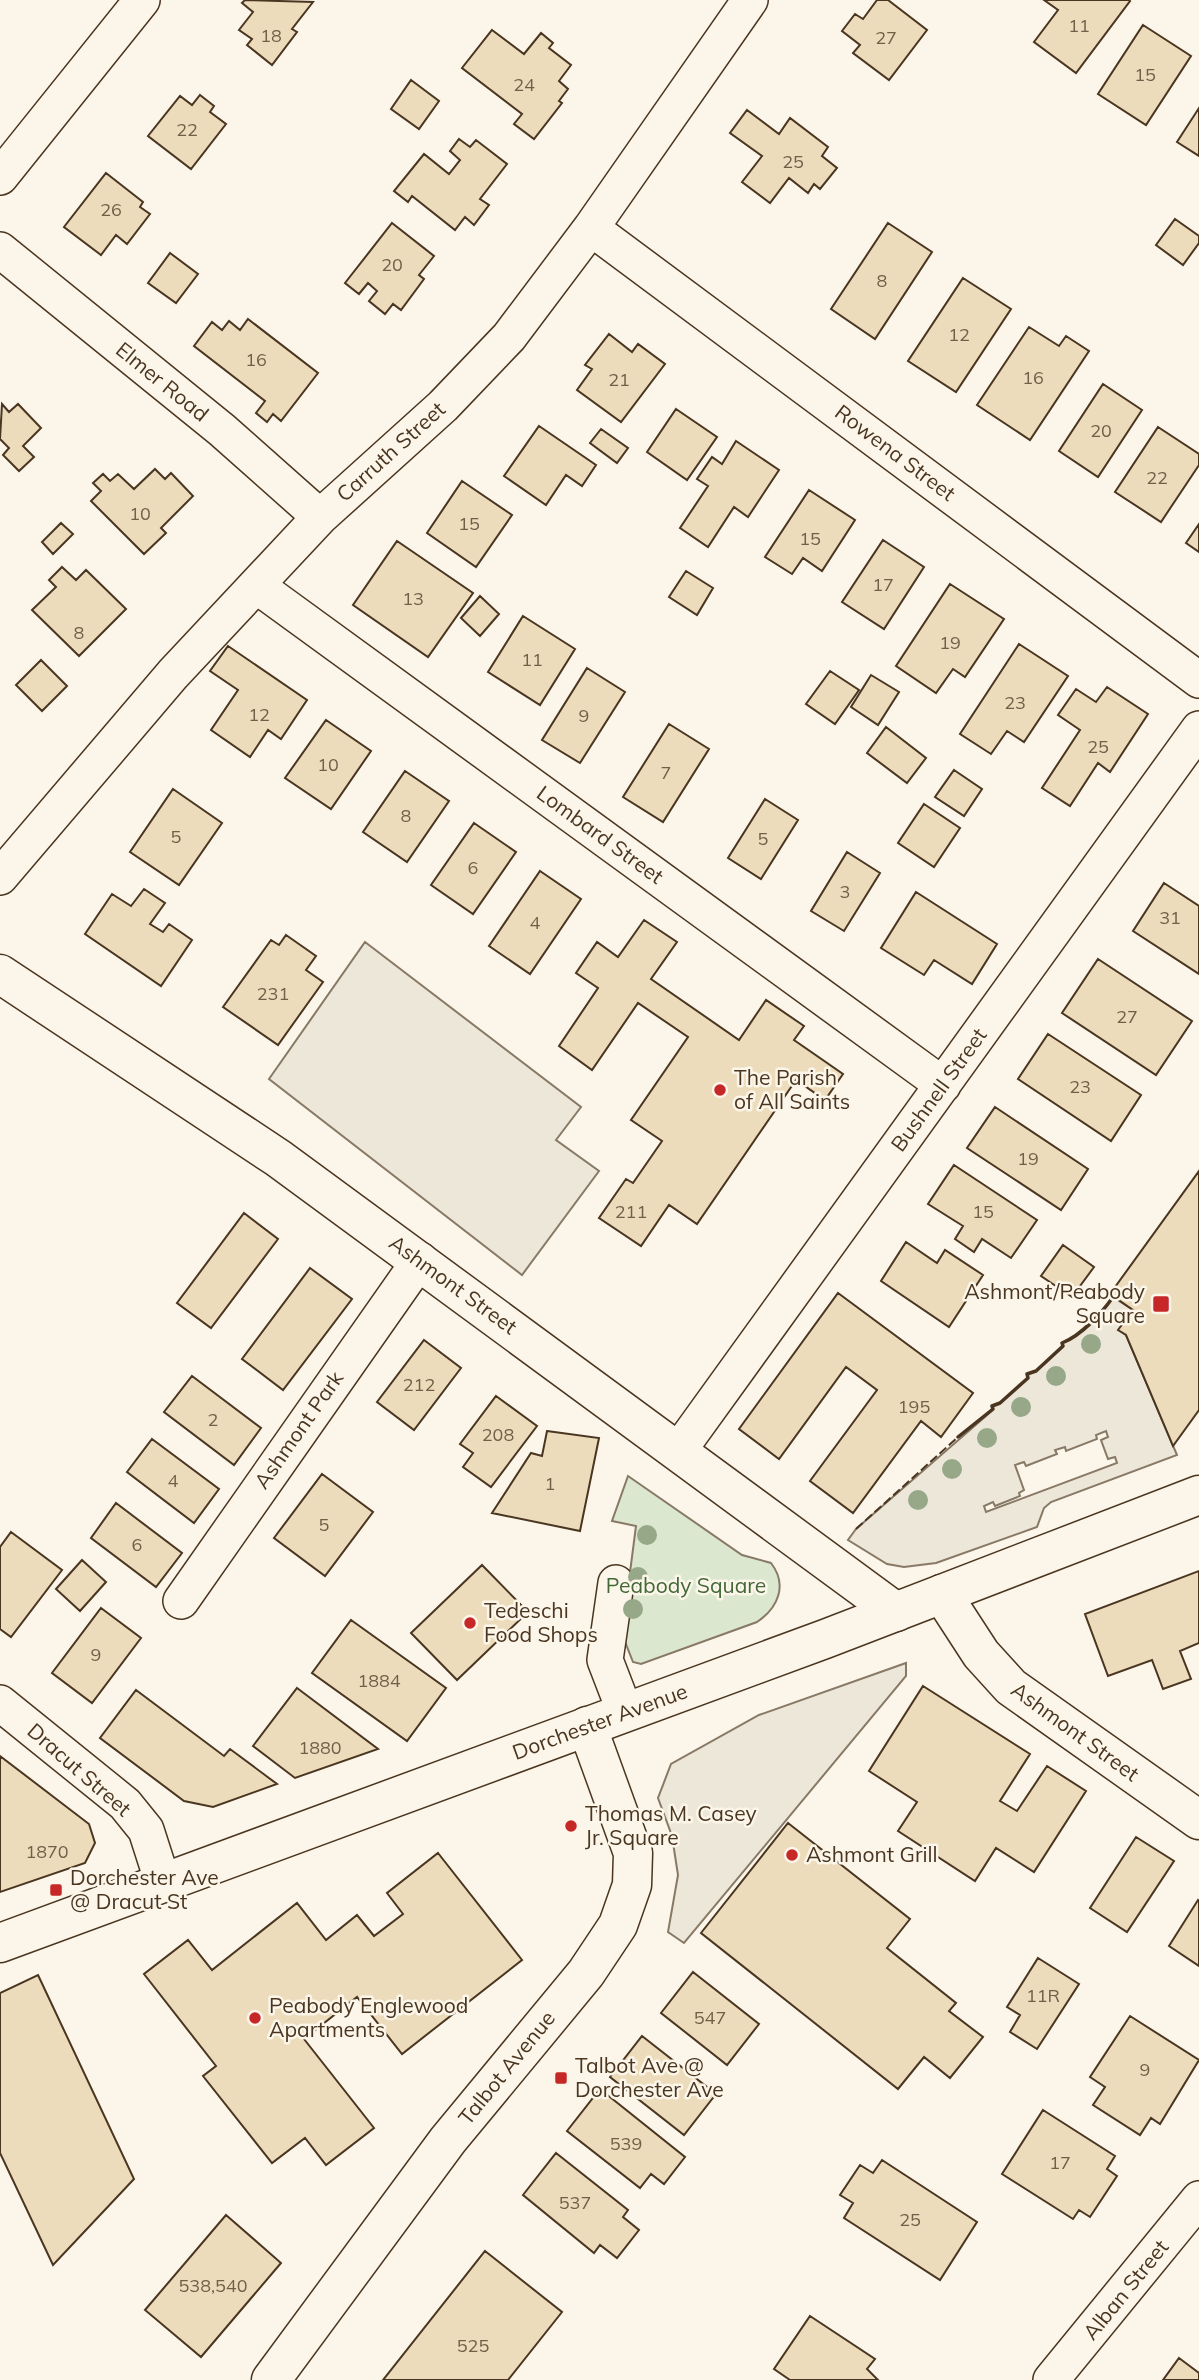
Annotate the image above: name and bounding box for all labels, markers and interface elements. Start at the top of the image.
house number: 11 [1068,14,1090,37]
house number: 18 [260,24,282,47]
house number: 27 [875,26,897,49]
house number: 15 [1134,63,1156,86]
house number: 24 [513,73,535,96]
house number: 22 [176,118,198,141]
house number: 25 [782,150,804,173]
house number: 26 [100,198,122,221]
house number: 20 [381,253,403,276]
house number: 8 [877,269,887,292]
house number: 12 [948,323,970,346]
street label: Elmer Road [111,336,214,427]
house number: 16 [245,348,267,371]
house number: 16 [1022,366,1044,389]
house number: 21 [608,368,630,391]
street label: Carruth Street [331,396,450,507]
street label: Rowena Street [830,398,961,506]
house number: 20 [1090,419,1112,442]
house number: 22 [1146,466,1168,489]
house number: 10 [129,502,151,525]
house number: 15 [458,512,480,535]
house number: 15 [799,527,821,550]
house number: 17 [872,573,894,596]
house number: 13 [402,587,424,610]
house number: 8 [74,621,84,644]
house number: 19 [939,631,961,654]
house number: 11 [521,648,543,671]
house number: 23 [1004,691,1026,714]
house number: 12 [248,703,270,726]
house number: 9 [579,704,589,727]
house number: 25 [1087,735,1109,758]
house number: 10 [317,753,339,776]
house number: 7 [661,761,671,784]
street label: Lombard Street [532,779,669,889]
house number: 8 [401,804,411,827]
house number: 5 [171,825,182,848]
house number: 5 [758,827,769,850]
house number: 6 [468,856,478,879]
house number: 3 [840,880,850,903]
house number: 31 [1159,906,1181,929]
house number: 4 [530,911,541,934]
house number: 231 [257,982,289,1005]
house number: 27 [1116,1005,1138,1028]
street label: Bushnell Street [885,1023,992,1156]
place label: The Parish of All Saints [734,1064,850,1114]
house number: 23 [1069,1075,1091,1098]
marker: The Parish of All Saints [712,1082,728,1098]
house number: 19 [1017,1147,1039,1170]
house number: 211 [615,1200,647,1223]
house number: 15 [972,1200,994,1223]
street label: Ashmont Street [385,1229,523,1339]
place label: Ashmont/Peabody Square [964,1278,1145,1328]
marker: Ashmont/Peabody Square [1151,1294,1171,1314]
street label: Ashmont Park [248,1365,348,1493]
house number: 212 [403,1373,435,1396]
house number: 195 [898,1395,930,1418]
house number: 2 [208,1408,218,1431]
house number: 208 [482,1423,514,1446]
house number: 4 [168,1469,179,1492]
house number: 1 [545,1472,555,1495]
house number: 5 [319,1513,330,1536]
house number: 6 [132,1533,142,1556]
park label: Peabody Square [606,1572,766,1598]
place label: Tedeschi Food Shops [484,1597,598,1647]
marker: Tedeschi Food Shops [462,1615,478,1631]
house number: 9 [91,1643,101,1666]
house number: 1884 [357,1669,401,1692]
street label: Ashmont Street [1007,1676,1145,1786]
street label: Dorchester Avenue [509,1677,691,1765]
street label: Dracut Street [22,1717,137,1821]
house number: 1880 [298,1736,342,1759]
place label: Thomas M. Casey Jr. Square [585,1800,757,1850]
marker: Thomas M. Casey Jr. Square [563,1818,579,1834]
house number: 1870 [25,1840,69,1863]
place label: Ashmont Grill [806,1841,938,1867]
marker: Ashmont Grill [784,1847,800,1863]
place label: Dorchester Ave @ Dracut St [70,1864,219,1914]
marker: Dorchester Ave @ Dracut St [48,1882,64,1898]
house number: 11R [1026,1984,1060,2007]
place label: Peabody Englewood Apartments [269,1992,468,2042]
street label: Talbot Avenue [452,2005,560,2130]
house number: 547 [694,2006,726,2029]
marker: Peabody Englewood Apartments [247,2010,263,2026]
place label: Talbot Ave @ Dorchester Ave [575,2052,724,2102]
house number: 9 [1140,2058,1150,2081]
marker: Talbot Ave @ Dorchester Ave [553,2070,569,2086]
house number: 539 [610,2132,642,2155]
house number: 17 [1049,2151,1071,2174]
house number: 537 [559,2191,591,2214]
house number: 25 [899,2208,921,2231]
street label: Alban Street [1077,2234,1174,2345]
house number: 538,540 [179,2274,247,2297]
house number: 525 [457,2334,489,2357]

